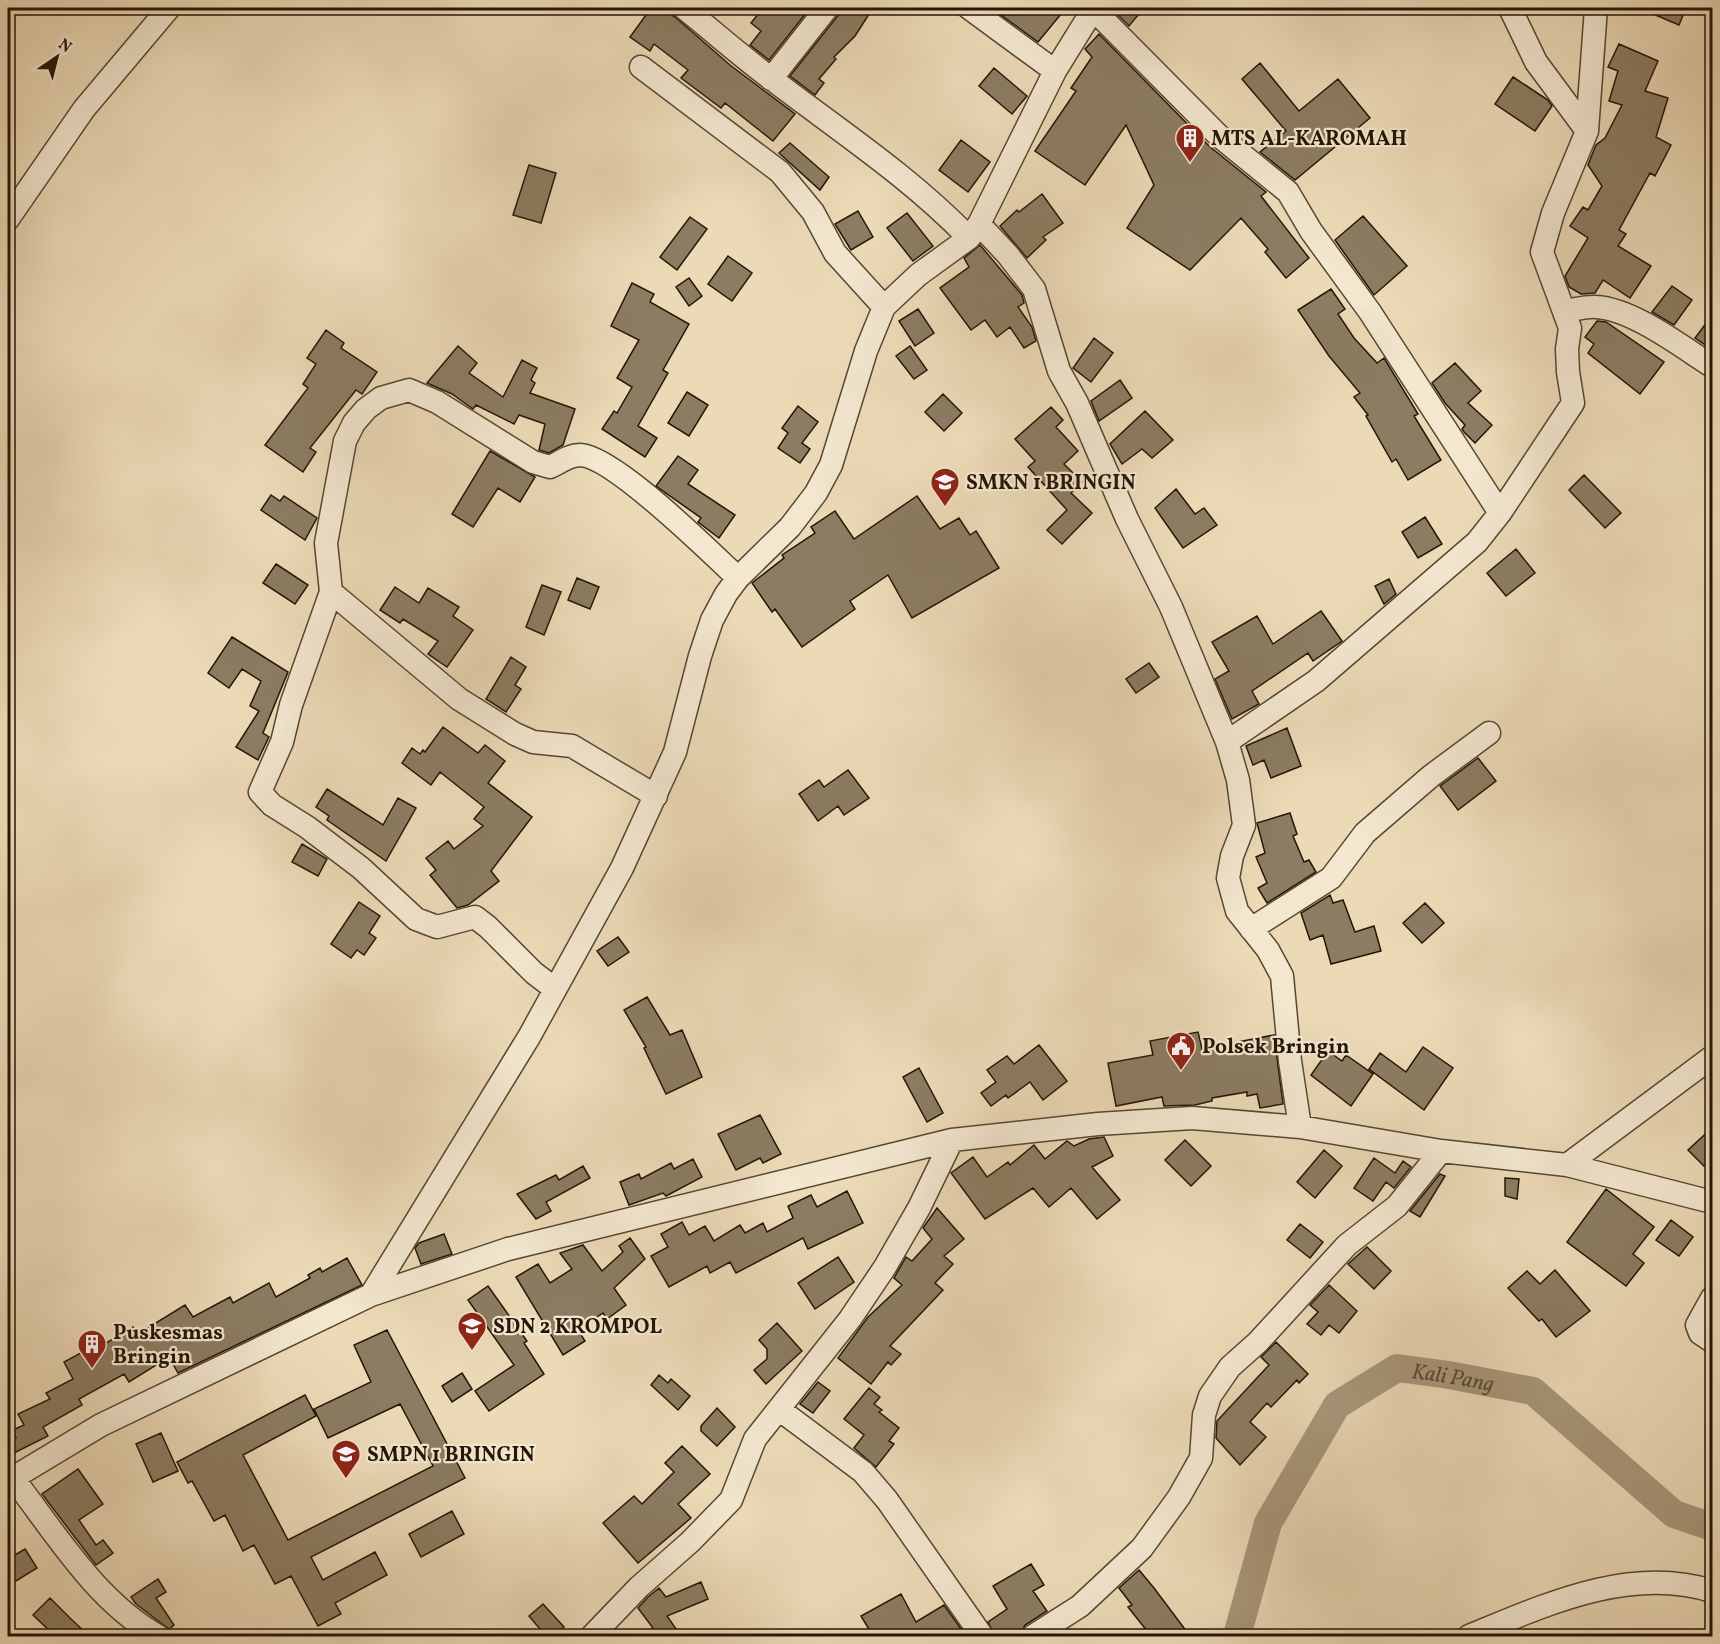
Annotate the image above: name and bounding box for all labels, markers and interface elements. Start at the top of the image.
north arrow [27,27,87,87]
text: N [53,34,76,59]
building icon: MTS AL-KAROMAH [1174,122,1206,164]
place label: MTS AL-KAROMAH [1211,125,1407,154]
school or university icon: SMKN 1 BRINGIN [929,466,961,508]
place label: SMKN 1 BRINGIN [966,469,1136,498]
public building icon: Polsek Bringin [1165,1030,1197,1072]
place label: Polsek Bringin [1202,1033,1350,1062]
school or university icon: SDN 2 KROMPOL [456,1310,488,1352]
place label: SDN 2 KROMPOL [493,1313,663,1342]
place label: Puskesmas Bringin [113,1319,223,1372]
building icon: Puskesmas Bringin [76,1328,108,1370]
water label: Kali Pang [1410,1357,1497,1401]
school or university icon: SMPN 1 BRINGIN [330,1438,362,1480]
place label: SMPN 1 BRINGIN [367,1441,535,1470]

